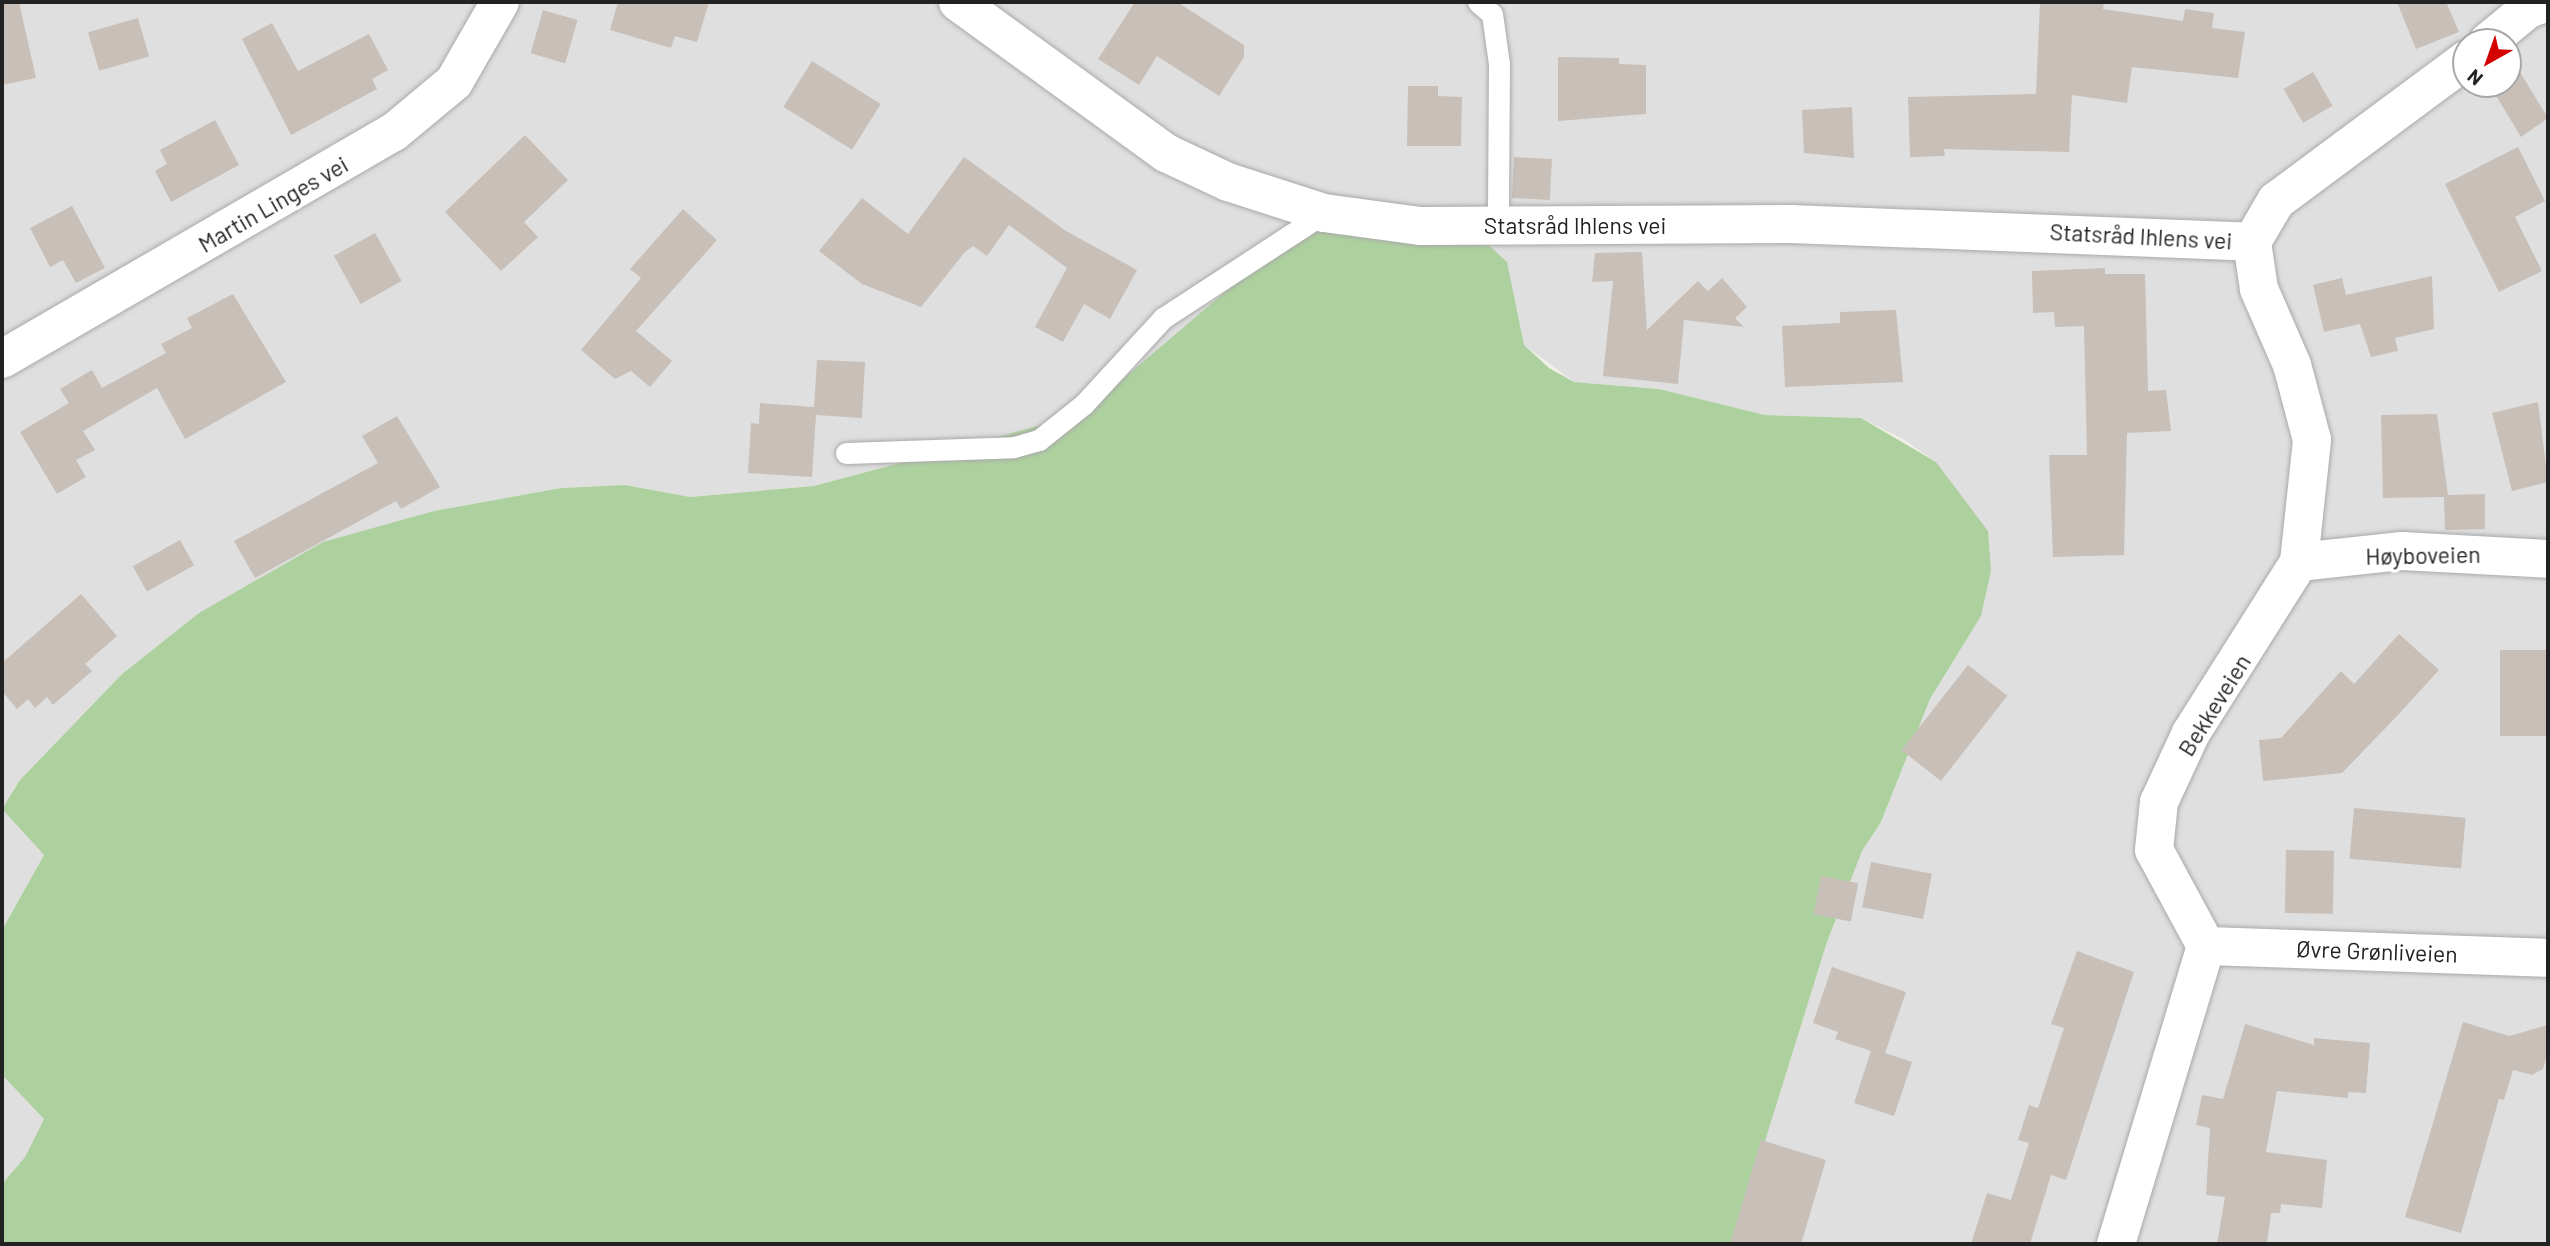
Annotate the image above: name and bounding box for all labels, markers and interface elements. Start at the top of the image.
north arrow [2452,28,2522,98]
text: N [2462,65,2487,91]
street label: Martin Linges vei [193,150,353,258]
street label: Statsråd Ihlens vei [1484,211,1666,239]
street label: Statsråd Ihlens vei [2049,217,2233,255]
street label: Høyboveien [2365,540,2481,570]
street label: Bekkeveien [2172,649,2256,761]
street label: Øvre Grønliveien [2296,934,2458,968]

